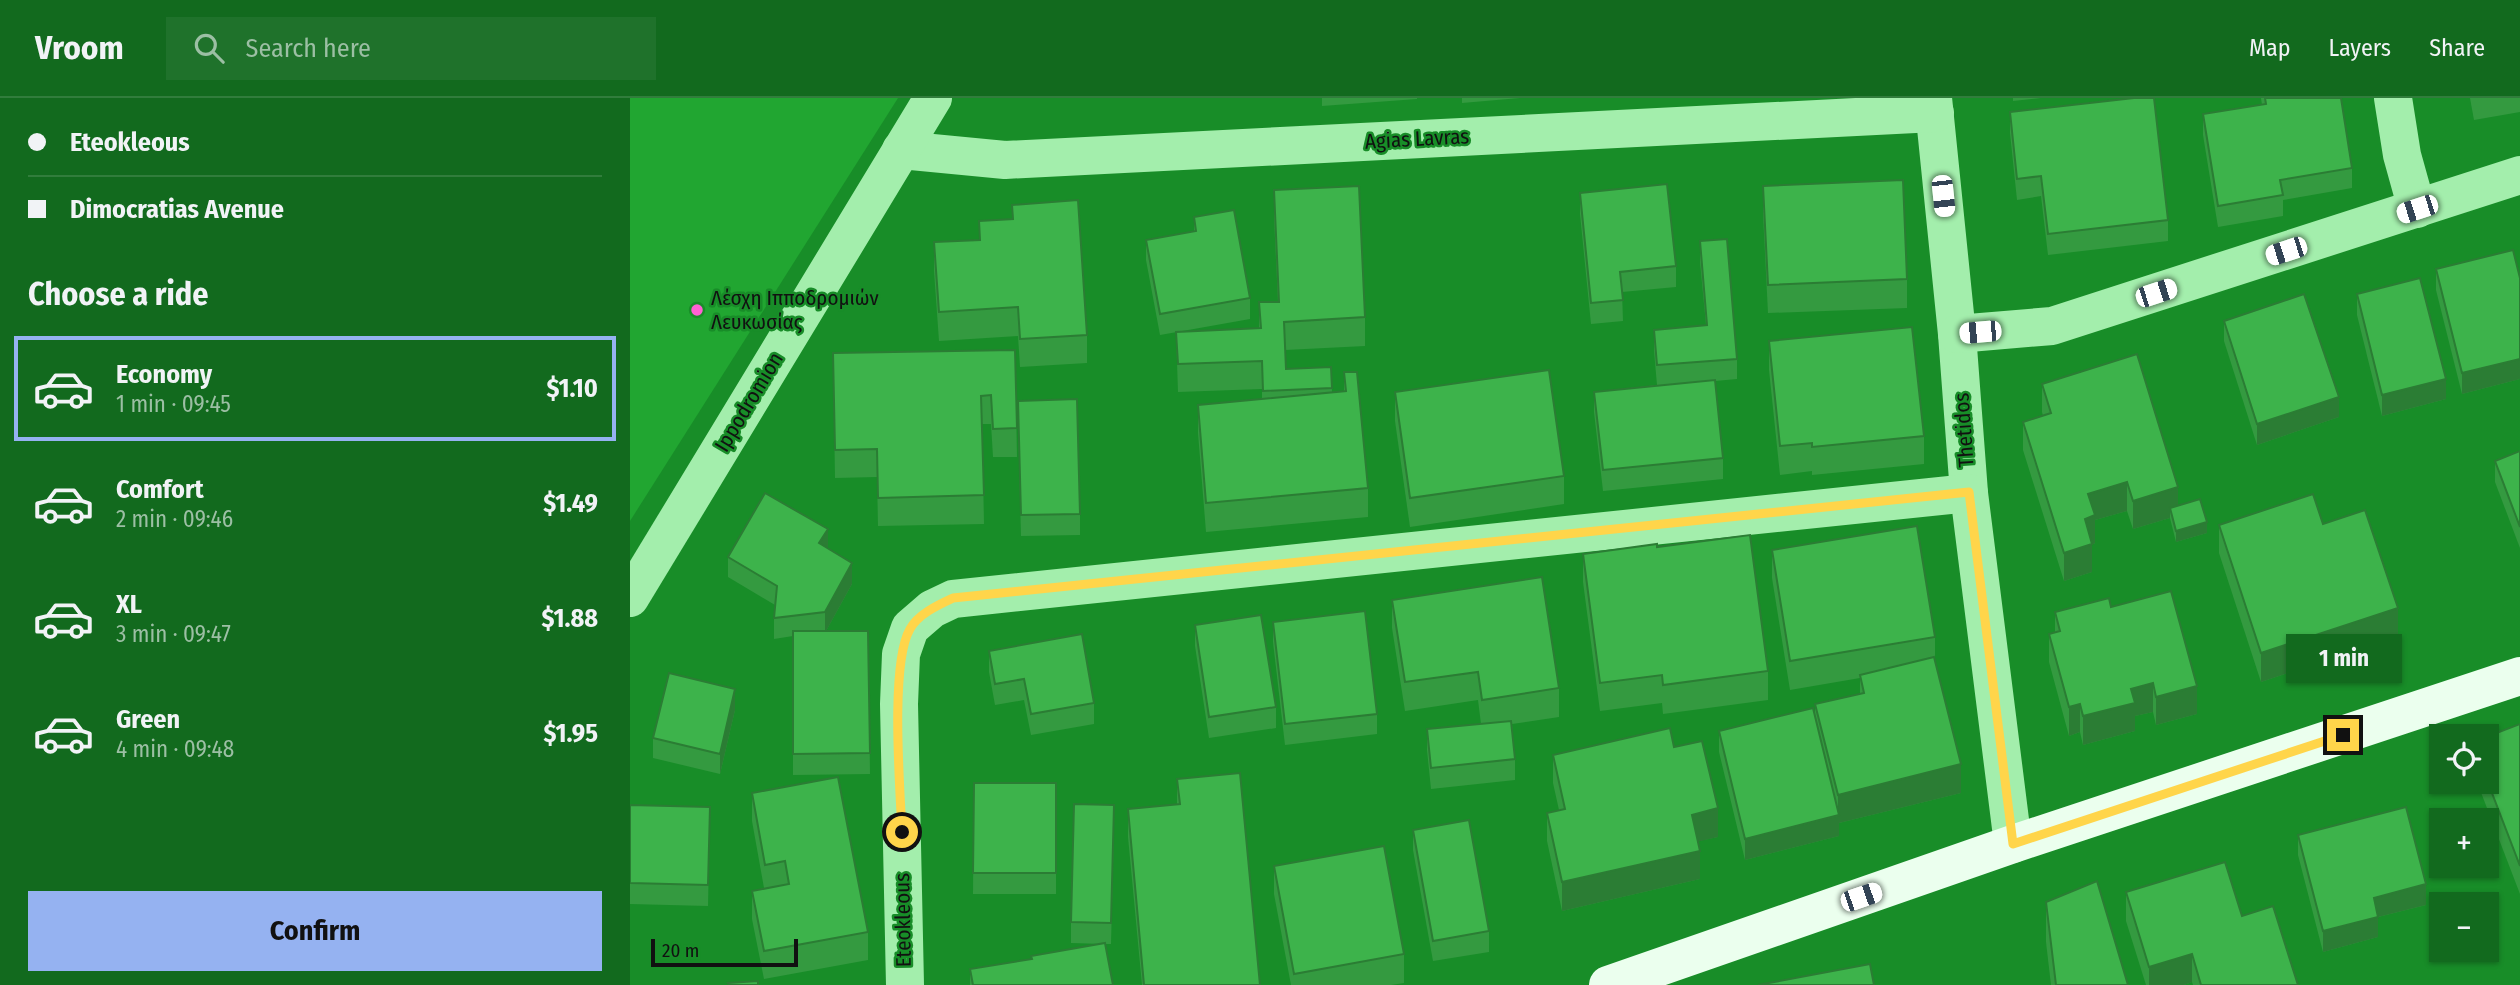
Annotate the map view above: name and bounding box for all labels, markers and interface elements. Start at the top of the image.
search box [166,17,656,80]
text: Vroom [35,28,124,68]
icon: search [190,29,228,67]
text: Search here [246,33,371,64]
text: Map [2249,34,2291,62]
text: Layers [2329,34,2391,62]
text: Share [2429,34,2485,62]
street label: Agias Lavras [1364,123,1470,155]
text: Eteokleous [70,127,190,158]
car [1931,174,1956,218]
car [2394,193,2441,225]
text: Dimocratias Avenue [70,194,284,225]
car [2263,235,2310,267]
text: Choose a ride [28,275,209,313]
car [2133,277,2180,309]
place label: Λέσχη Ιπποδρομιών Λευκωσίας [711,285,879,335]
marker: Λέσχη Ιπποδρομιών Λευκωσίας [689,302,705,318]
car [1959,320,2002,344]
street label: Ippodromion [709,348,789,456]
icon: car [32,357,95,420]
text: Economy [116,359,212,390]
text: $1.10 [546,373,598,404]
text: 1 min · 09:45 [116,390,231,418]
street label: Thetidos [1948,392,1980,468]
icon: car [32,472,95,535]
text: Comfort [116,474,204,505]
text: $1.49 [543,488,598,519]
text: 2 min · 09:46 [116,505,233,533]
icon: car [32,587,95,650]
text: XL [116,589,142,620]
text: $1.88 [542,603,598,634]
text: 3 min · 09:47 [116,620,231,648]
callout: 1 min [2285,634,2401,682]
text: 1 min [2319,644,2369,672]
icon: car [32,702,95,765]
text: Green [116,704,180,735]
text: $1.95 [543,718,598,749]
route end [2327,719,2359,751]
map controls [2429,724,2499,962]
button: locate [2429,724,2499,794]
text: 4 min · 09:48 [116,735,234,763]
button: + [2429,808,2499,878]
route start [886,816,918,848]
street label: Eteokleous [889,873,917,967]
car [1838,880,1885,914]
button: Confirm [28,891,602,971]
button: − [2429,892,2499,962]
scale bar [651,936,798,968]
text: 20 m [662,939,699,962]

